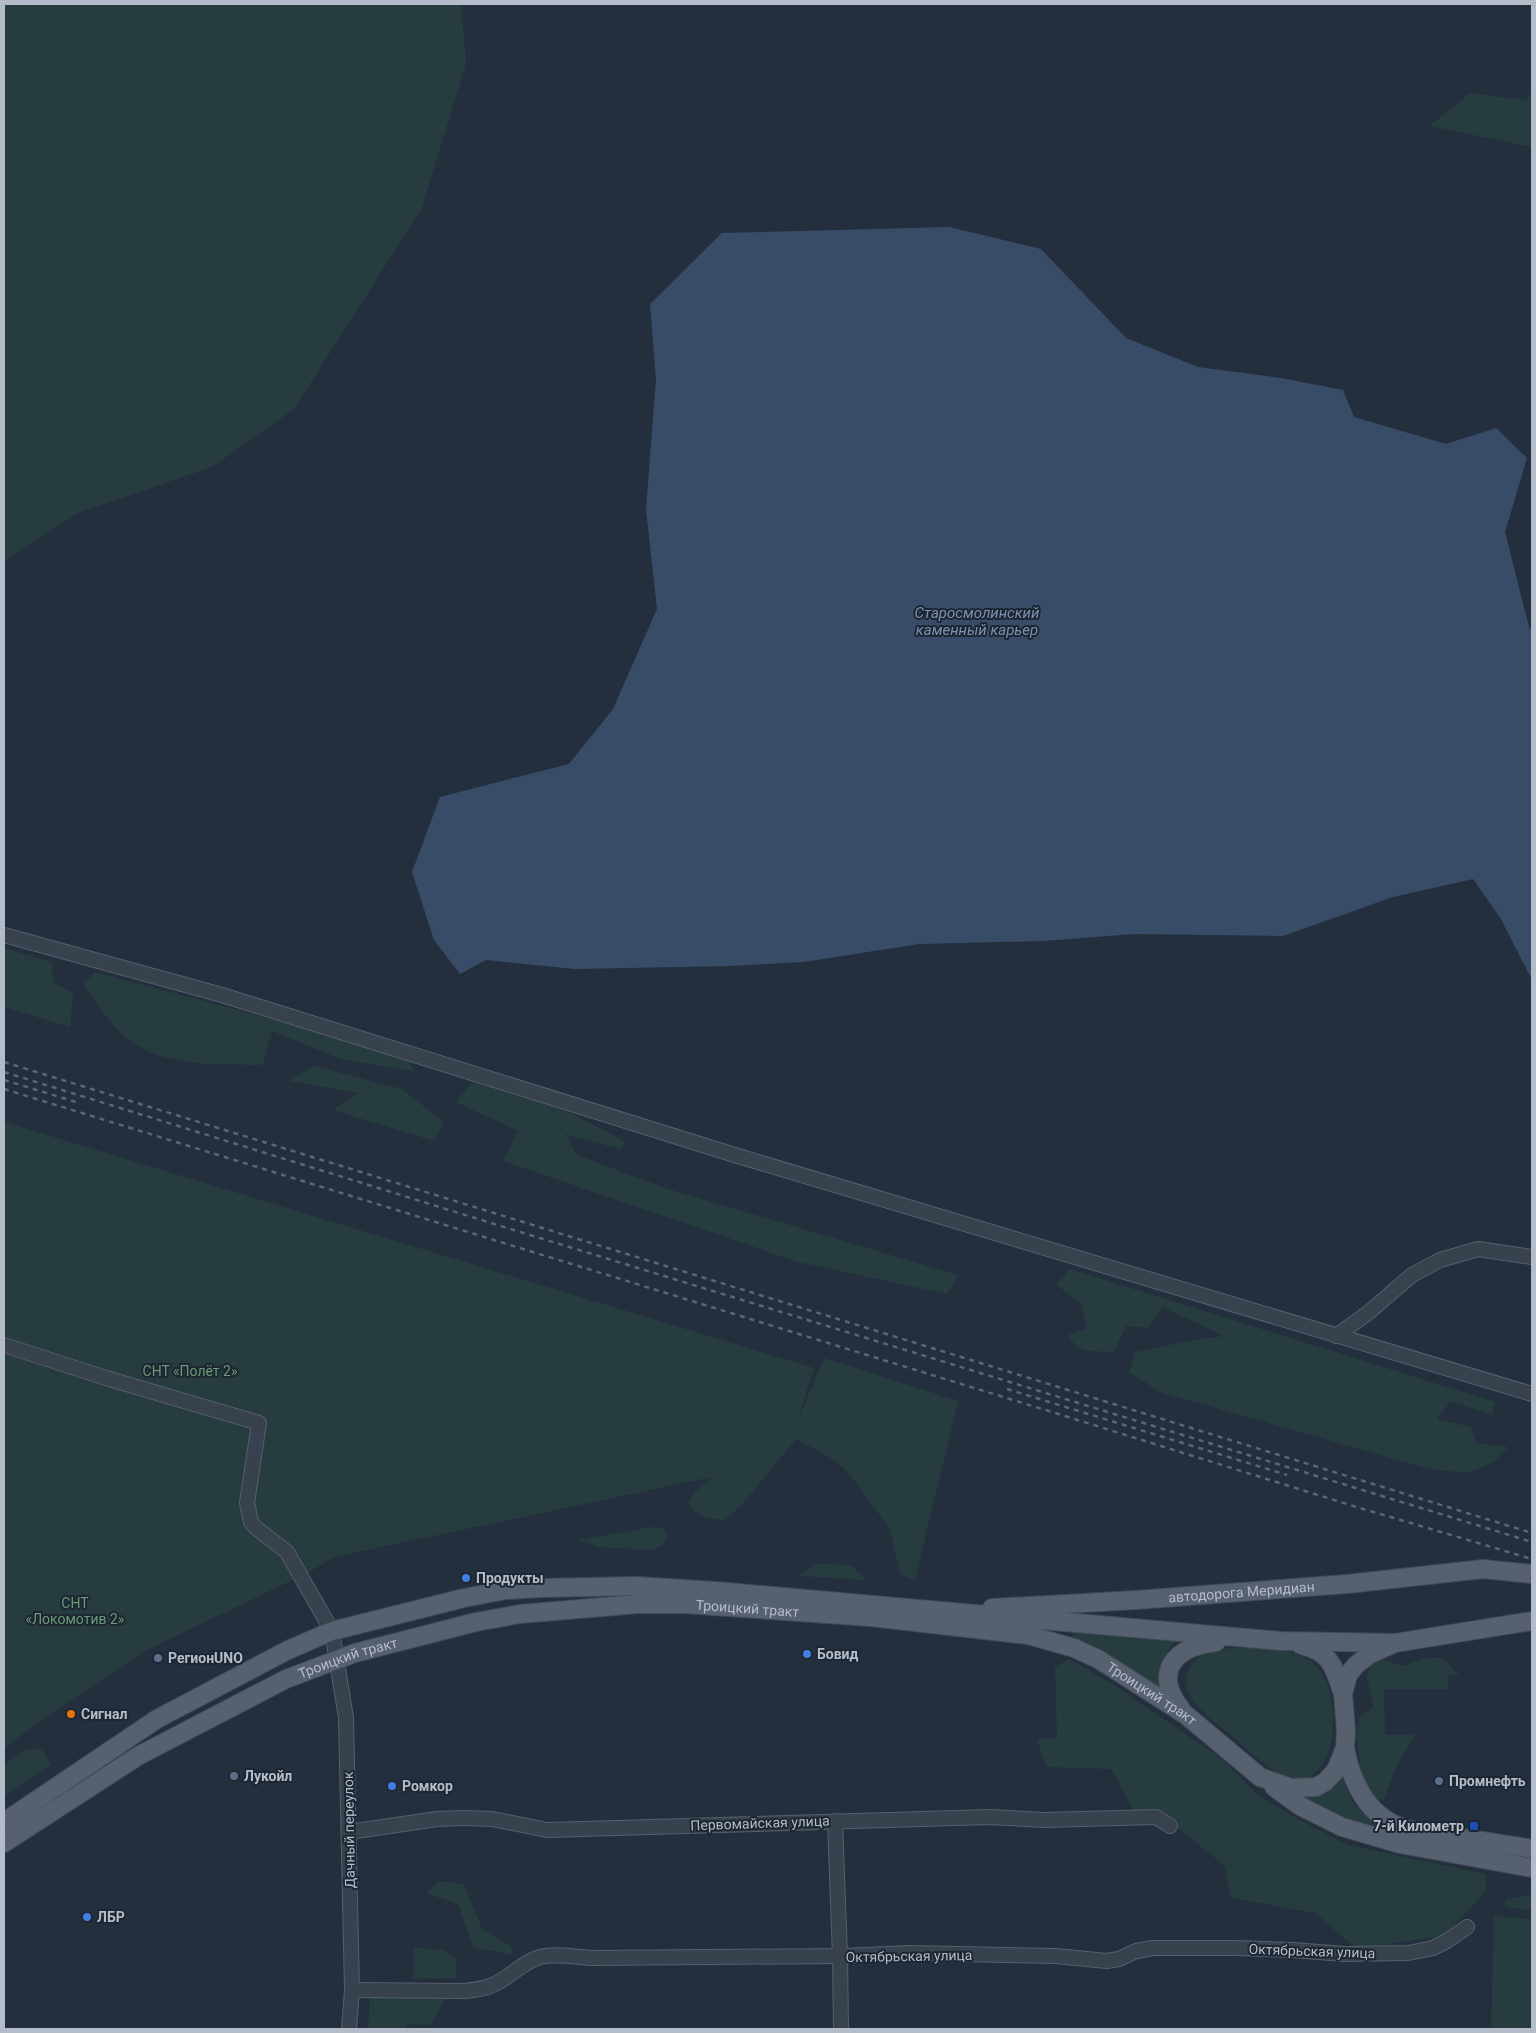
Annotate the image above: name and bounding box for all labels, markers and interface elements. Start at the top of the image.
water label: Старосмолинский каменный карьер [915,604,1039,639]
park label: СНТ «Полёт 2» [143,1363,238,1379]
place label: Продукты [476,1570,544,1586]
marker: Продукты [460,1572,472,1584]
street label: автодорога Меридиан [1168,1578,1315,1606]
park label: СНТ «Локомотив 2» [26,1595,125,1627]
street label: Троицкий тракт [695,1597,800,1620]
street label: Троицкий тракт [296,1634,399,1682]
place label: Бовид [817,1646,859,1662]
marker: Бовид [801,1648,813,1660]
place label: РегионUNO [168,1650,243,1666]
marker: РегионUNO [152,1652,164,1664]
street label: Троицкий тракт [1104,1659,1200,1729]
place label: Сигнал [81,1706,127,1722]
marker: Сигнал [65,1708,77,1720]
place label: Лукойл [244,1768,292,1784]
marker: Лукойл [228,1770,240,1782]
street label: Дачный переулок [340,1771,358,1889]
place label: Промнефть [1449,1773,1526,1789]
marker: Промнефть [1433,1775,1445,1787]
place label: Ромкор [402,1778,453,1794]
marker: Ромкор [386,1780,398,1792]
street label: Первомайская улица [690,1813,830,1833]
place label: 7-й Километр [1373,1818,1464,1834]
marker: 7-й Километр [1468,1820,1480,1832]
place label: ЛБР [97,1909,125,1925]
marker: ЛБР [81,1911,93,1923]
street label: Октябрьская улица [1248,1941,1376,1961]
street label: Октябрьская улица [845,1947,973,1965]

